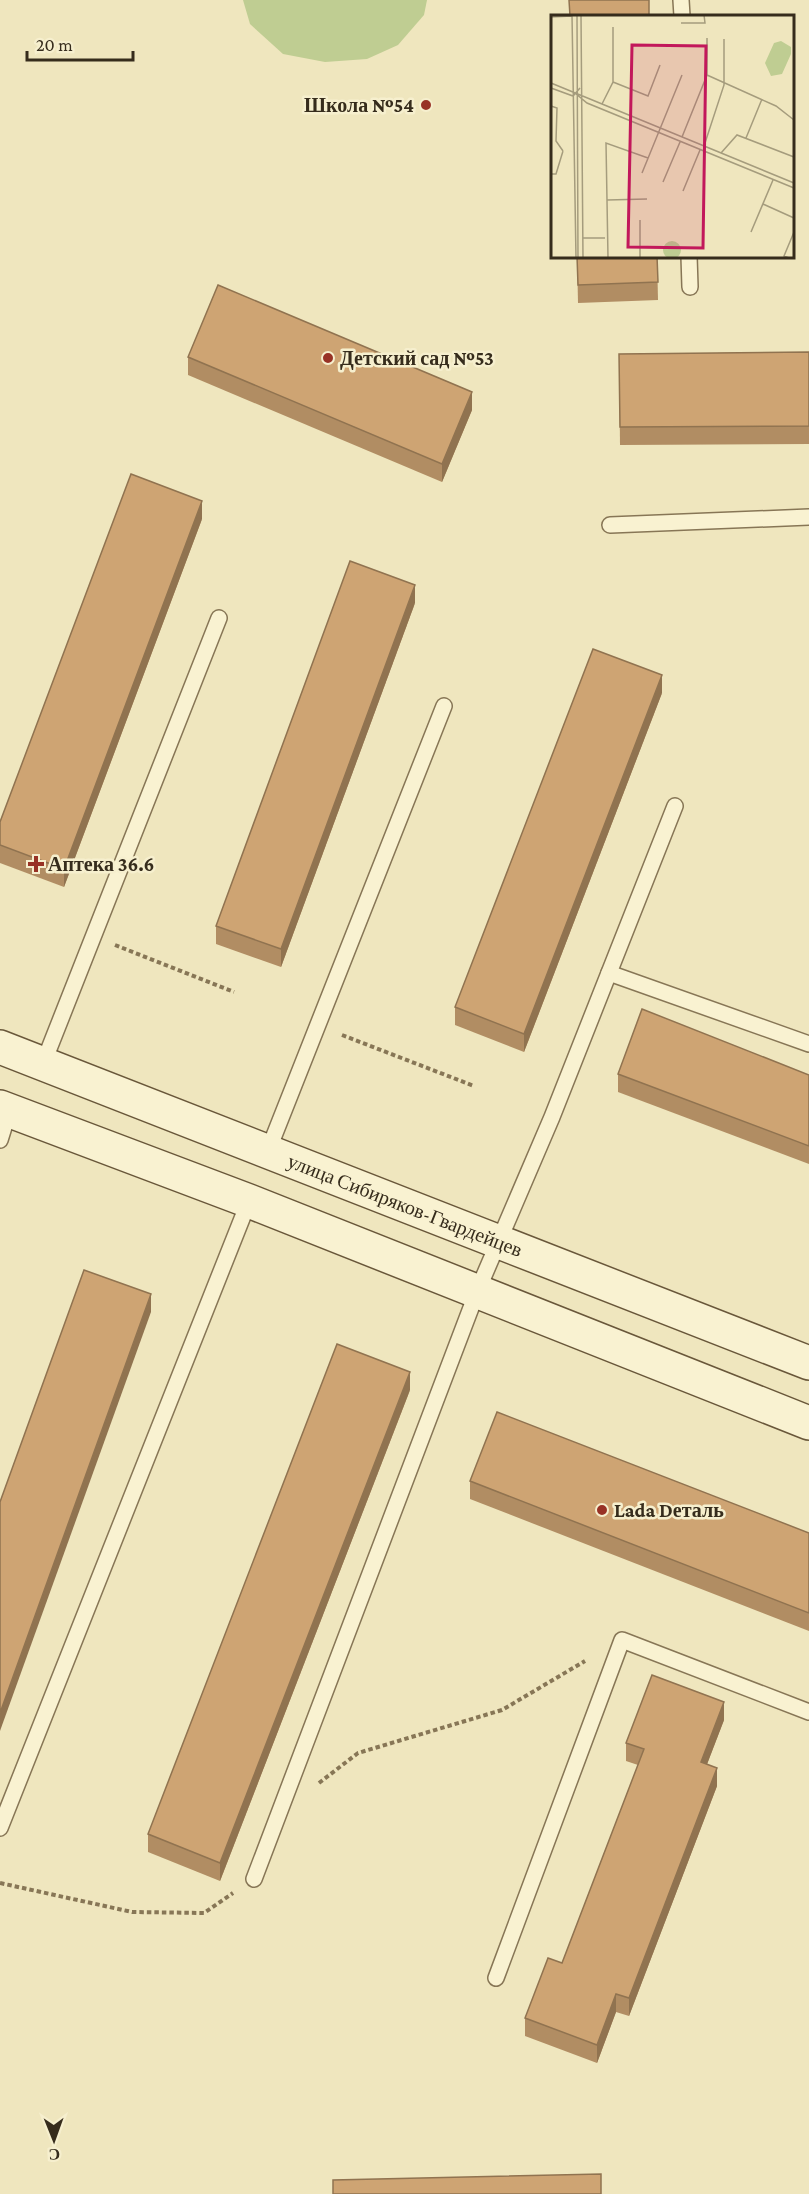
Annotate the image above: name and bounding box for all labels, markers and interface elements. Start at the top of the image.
inset map [551,15,794,258]
scale bar [27,24,134,62]
text: 20 m [36,35,73,55]
place label: Школа №54 [304,94,414,116]
marker: Школа №54 [419,98,433,112]
place label: Детский сад №53 [340,347,494,370]
marker: Детский сад №53 [321,351,335,365]
place label: Аптека 36.6 [48,853,155,875]
marker: Аптека 36.6 [29,857,43,871]
street label: улица Сибиряков-Гвардейцев [284,1150,526,1261]
place label: Lada Dеталь [614,1499,724,1521]
marker: Lada Dеталь [595,1503,609,1517]
north arrow [24,2110,84,2170]
text: С [48,2146,60,2163]

